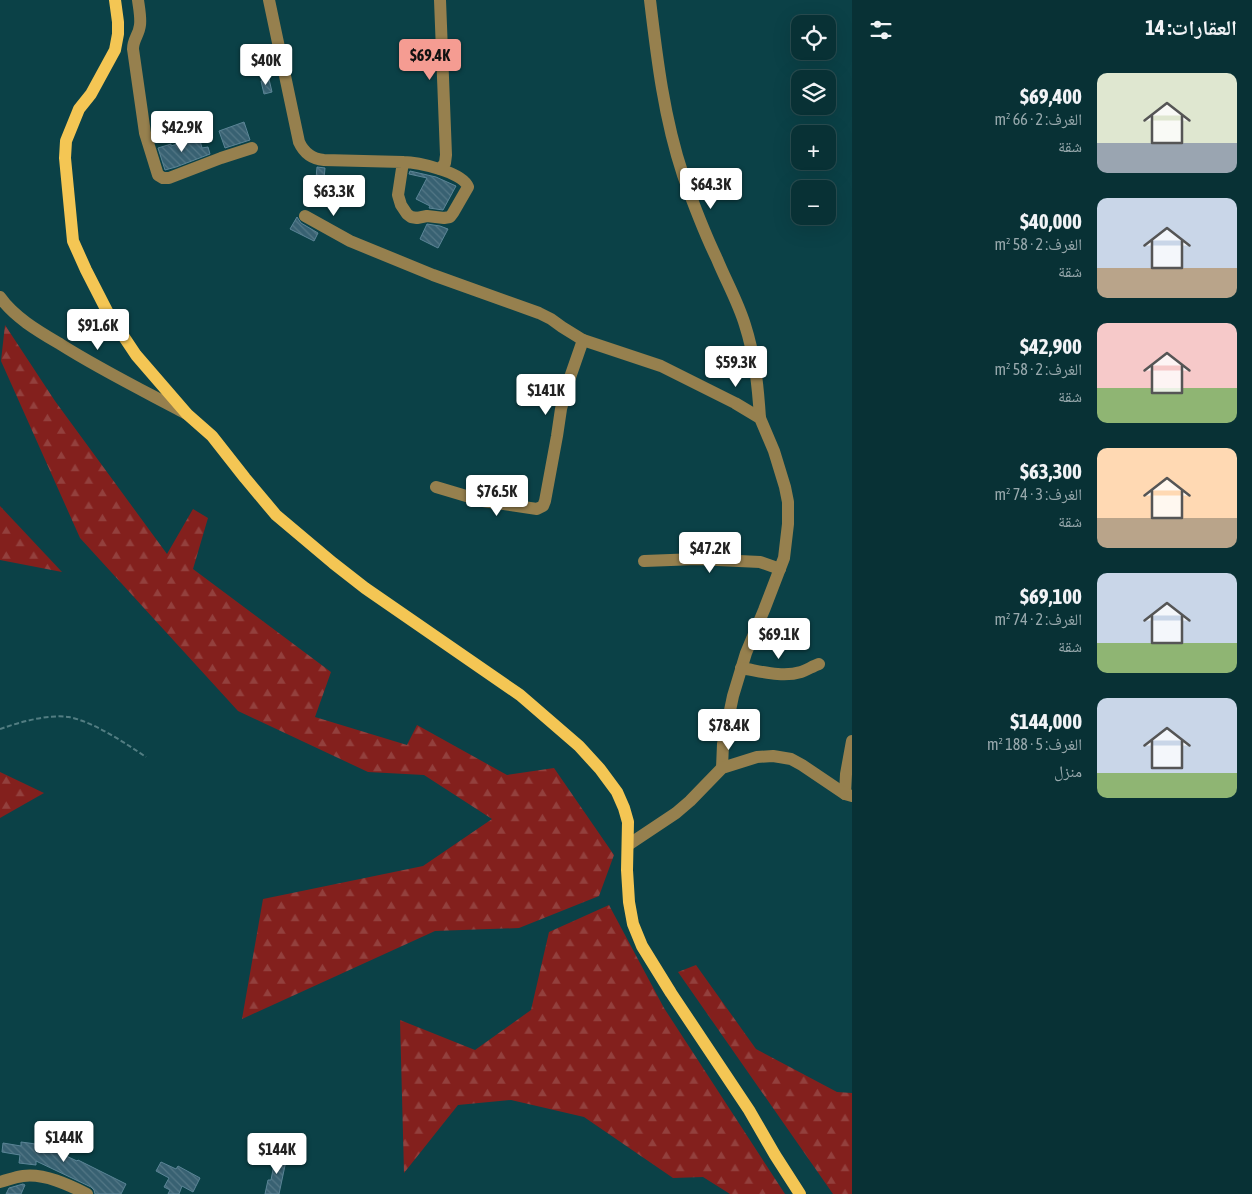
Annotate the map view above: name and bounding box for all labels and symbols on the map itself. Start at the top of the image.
pin: $69.4K [389,38,471,81]
pin: $40K [236,44,296,86]
pin: $42.9K [141,110,223,153]
pin: $64.3K [670,168,752,210]
pin: $63.3K [293,174,375,217]
pin: $91.6K [57,308,139,351]
pin: $59.3K [695,346,777,388]
pin: $141K [511,374,581,416]
pin: $76.5K [456,474,538,517]
pin: $47.2K [669,532,751,574]
pin: $69.1K [738,618,820,660]
pin: $78.4K [688,708,770,751]
pin: $144K [29,1120,99,1163]
pin: $144K [242,1132,312,1175]

